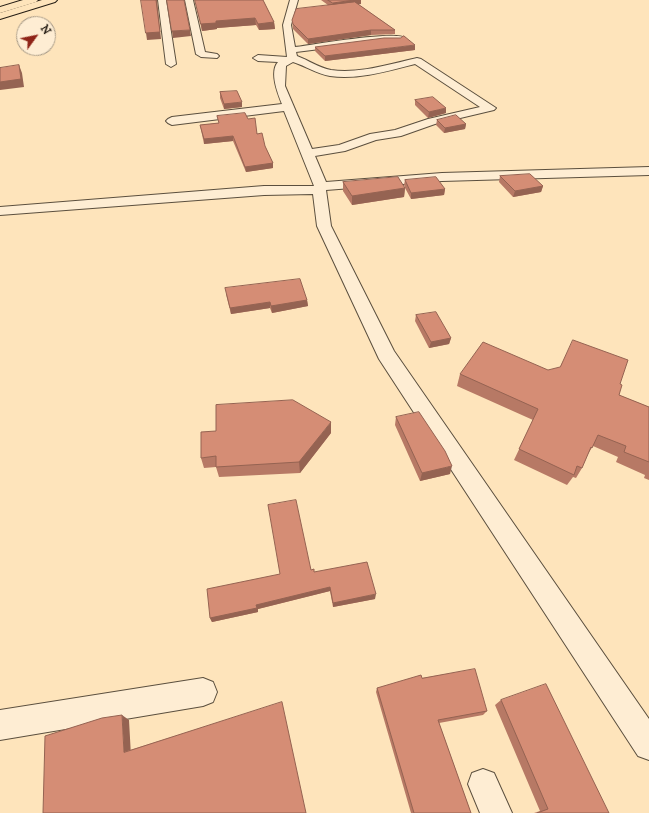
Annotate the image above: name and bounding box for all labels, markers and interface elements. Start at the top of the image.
north arrow [16,16,56,56]
text: N [37,22,54,38]

